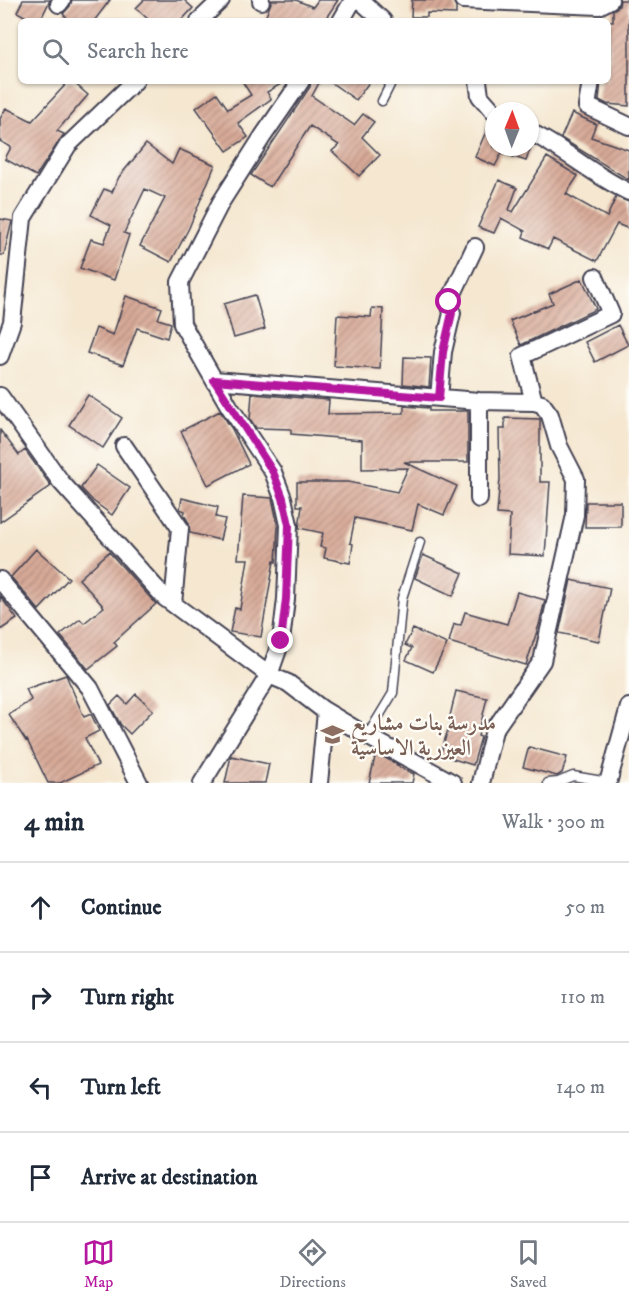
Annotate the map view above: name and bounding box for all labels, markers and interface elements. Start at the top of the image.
search box [18,18,611,84]
icon: search [39,35,72,68]
text: Search here [87,38,189,65]
north arrow [485,102,539,156]
route start [435,288,461,314]
route end [267,627,293,653]
place label: مدرسة بنات مشاريع العيزرية الاساسية [351,710,496,762]
school or university icon: مدرسة بنات مشاريع العيزرية الاساسية [320,722,346,748]
text: 4 min [24,806,84,839]
text: Walk · 300 m [502,810,605,835]
icon: ahead [24,891,57,924]
text: Continue [81,894,162,921]
text: 50 m [565,895,605,920]
icon: right [24,981,57,1014]
text: Turn right [81,984,174,1011]
text: 110 m [560,985,605,1010]
icon: left [24,1071,57,1104]
text: Turn left [81,1074,161,1101]
text: 140 m [556,1075,605,1100]
icon: arrive [24,1161,57,1194]
text: Arrive at destination [81,1164,258,1191]
tab: Map [82,1236,115,1292]
tab: Directions [279,1236,346,1292]
tab: Saved [510,1236,547,1292]

